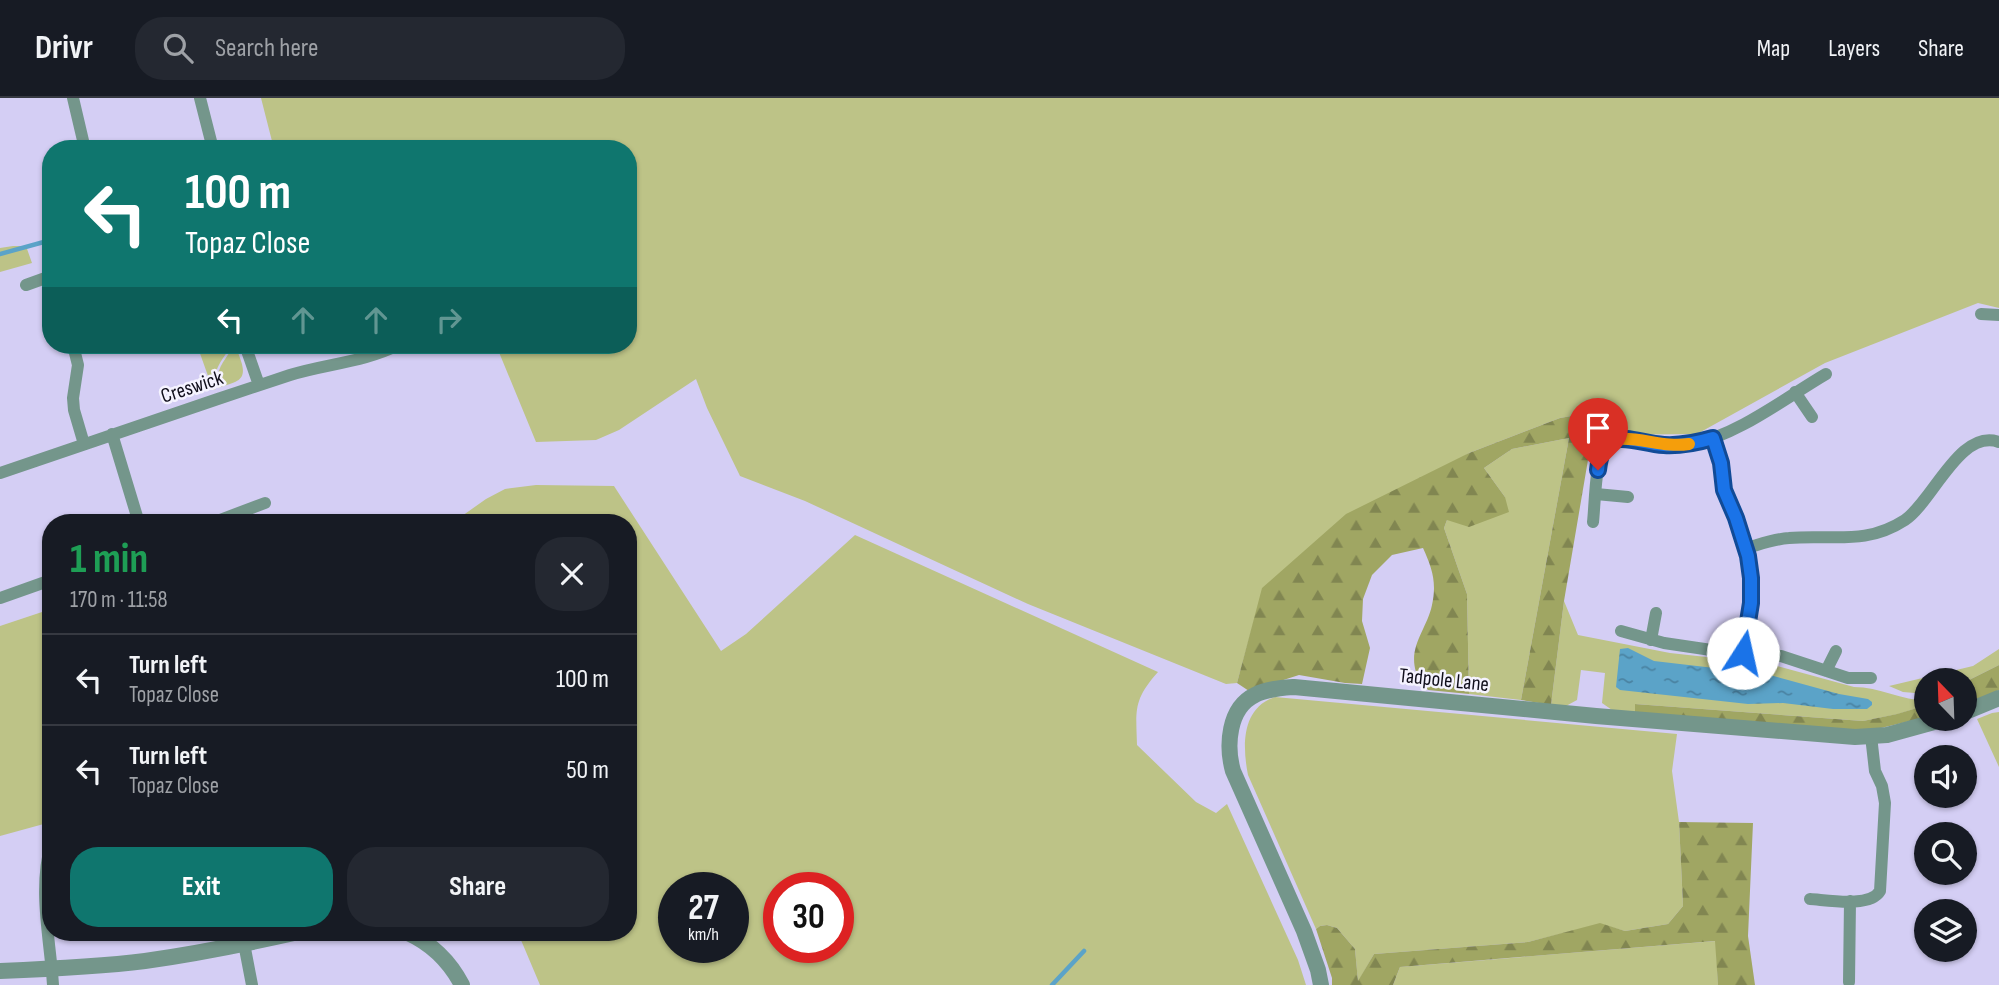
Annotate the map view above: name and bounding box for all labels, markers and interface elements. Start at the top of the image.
search box [135,17,625,80]
text: Drivr [35,28,93,68]
icon: search [159,29,197,67]
text: Search here [215,33,318,64]
text: Map [1757,34,1790,63]
text: Layers [1828,34,1880,63]
text: Share [1918,34,1964,63]
text: 100 m [185,164,291,223]
icon: left [70,168,161,259]
text: Topaz Close [185,224,310,263]
icon: left [211,301,249,339]
icon: ahead [284,301,322,339]
icon: ahead [357,301,395,339]
icon: right [430,301,468,339]
street label: Creswick [158,365,226,409]
pin [1568,398,1628,470]
icon: arrive [1579,409,1617,447]
text: 1 min [70,534,148,585]
button: close [535,537,609,611]
text: 170 m · 11:58 [70,586,167,614]
position arrow [1706,616,1780,690]
text: Turn left [129,650,207,681]
icon: left [70,661,108,699]
street label: Tadpole Lane [1398,663,1490,697]
text: 100 m [556,664,609,695]
north arrow [1914,668,1978,732]
map controls [1914,668,1977,962]
text: Topaz Close [129,681,219,709]
text: Turn left [129,741,207,772]
button: sound [1914,745,1977,808]
icon: left [70,752,108,790]
text: 50 m [566,755,609,786]
text: Topaz Close [129,772,219,800]
button: search [1914,822,1977,885]
button: Exit [70,847,333,927]
button: Share [347,847,609,927]
speed limit sign: 30 [763,872,854,963]
text: 27 [688,887,719,930]
button: layers [1914,899,1977,962]
text: km/h [688,924,719,945]

